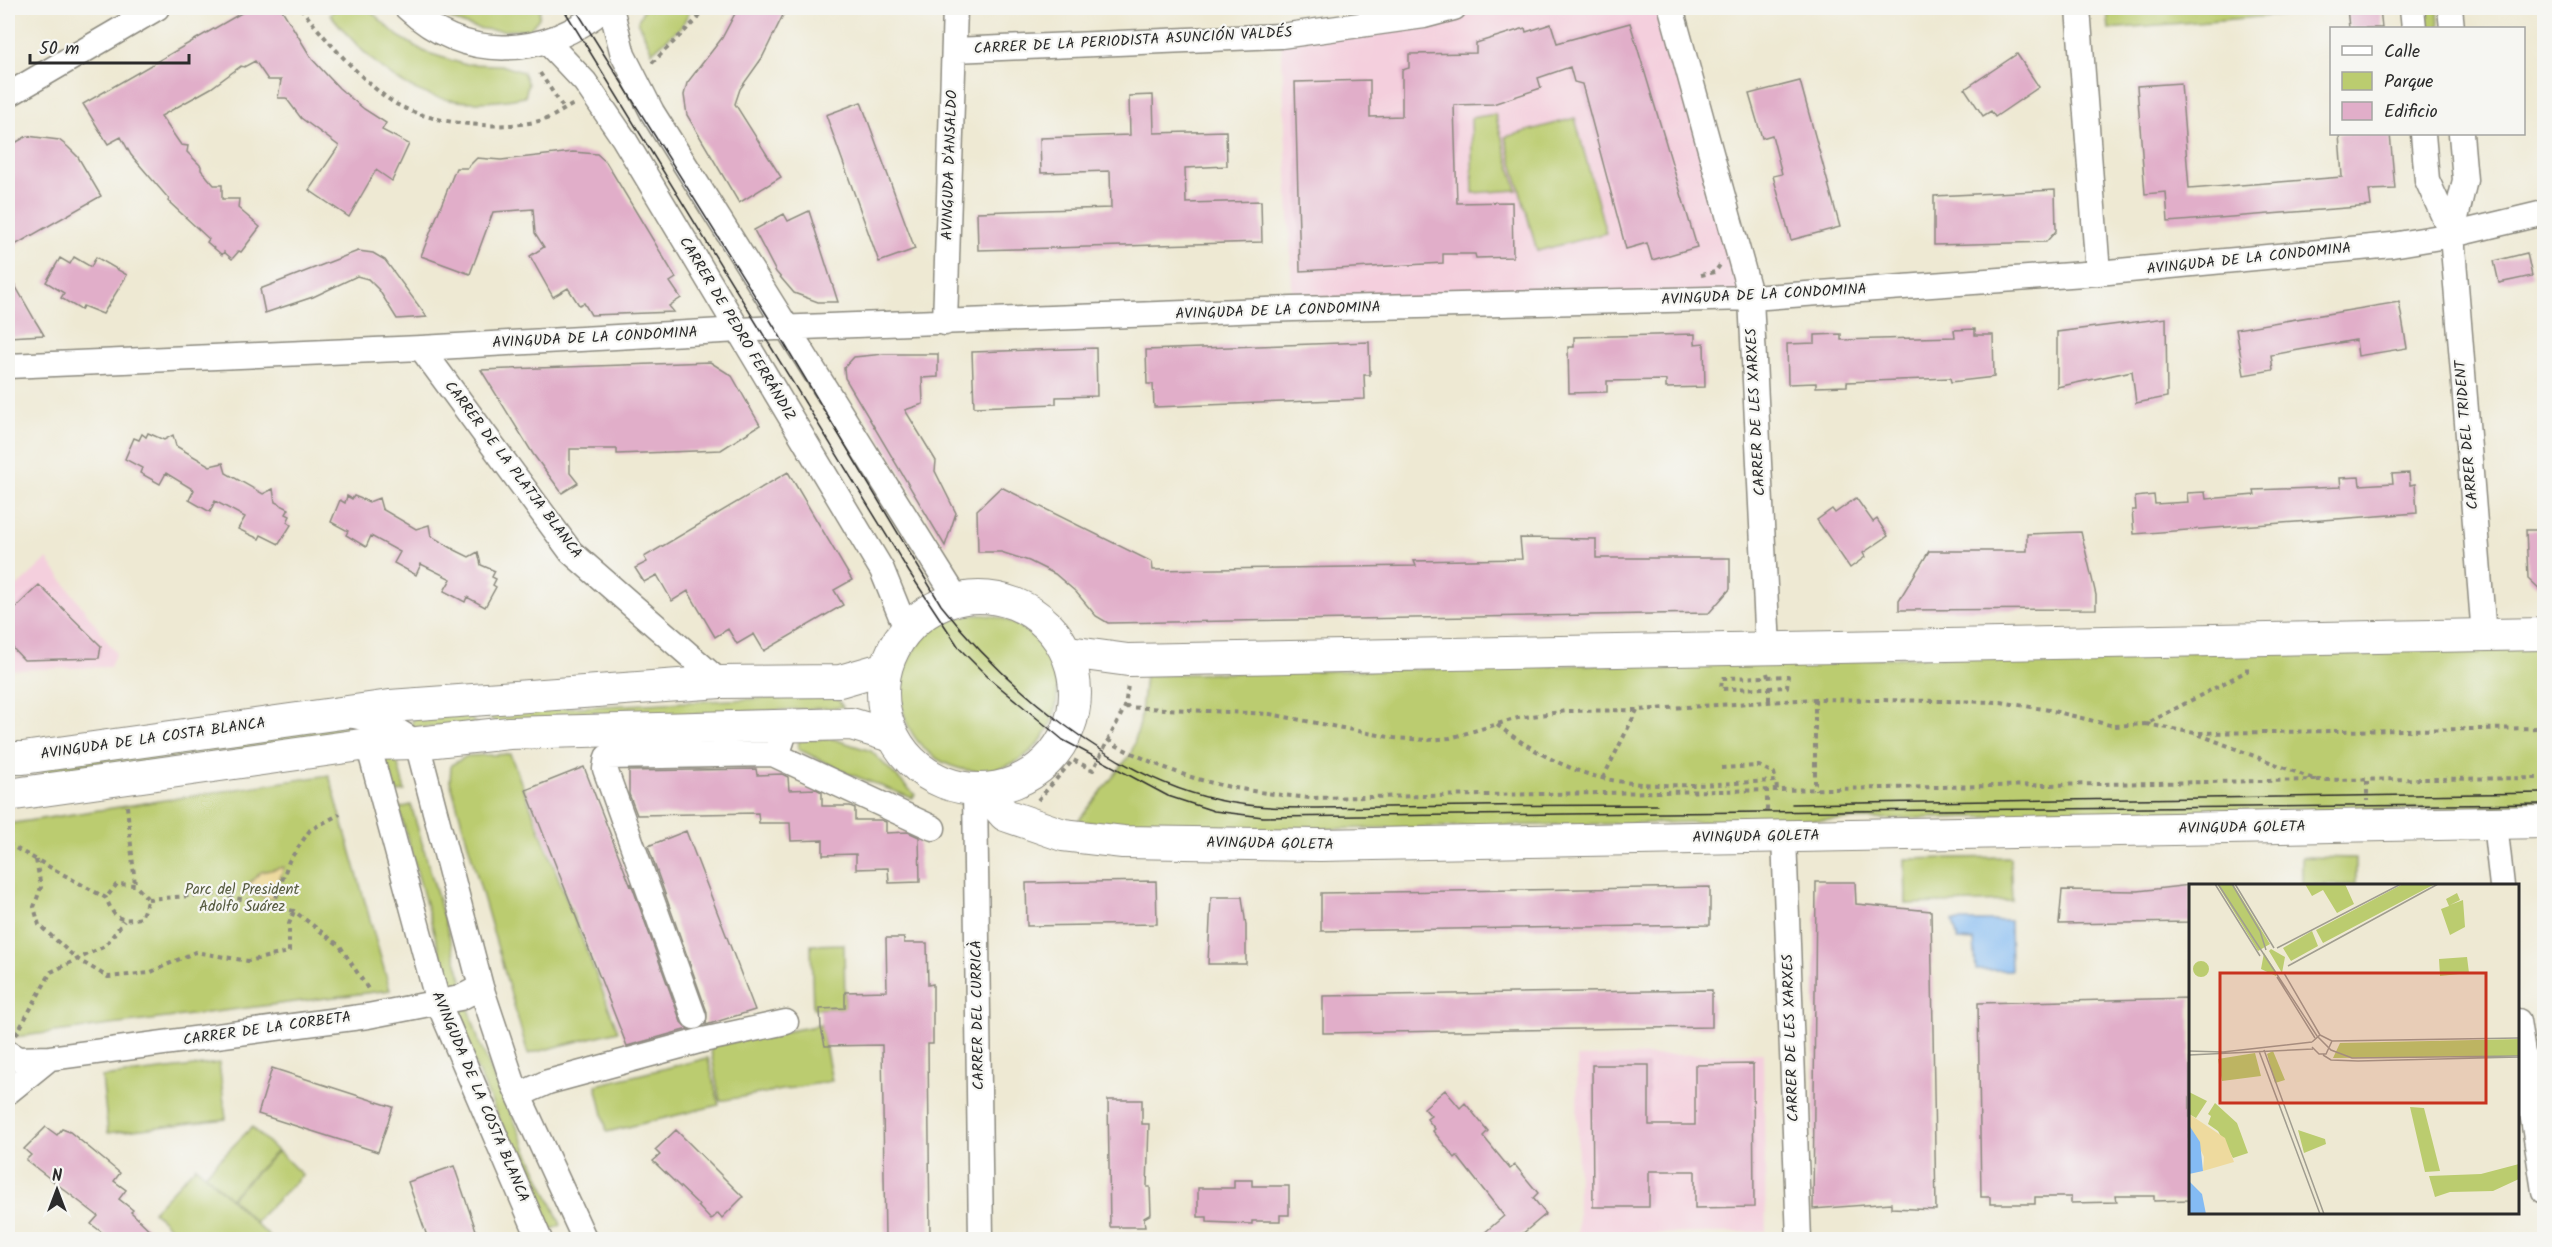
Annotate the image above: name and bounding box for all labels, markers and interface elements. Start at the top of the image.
street label: CARRER DE LA PERIODISTA ASUNCIÓN VALDÉS [973,21,1293,61]
scale bar [30,27,189,65]
legend [2330,27,2525,135]
text: 50 m [39,35,79,64]
text: Calle [2384,38,2420,67]
text: Parque [2384,68,2433,97]
street label: AVINGUDA D'ANSALDO [935,90,965,240]
text: Edificio [2384,98,2438,127]
street label: CARRER DE PEDRO FERRÁNDIZ [672,232,802,426]
street label: AVINGUDA DE LA CONDOMINA [2146,236,2352,282]
street label: AVINGUDA DE LA CONDOMINA [1661,278,1867,312]
street label: AVINGUDA DE LA CONDOMINA [1175,295,1381,327]
street label: AVINGUDA DE LA CONDOMINA [492,321,698,355]
street label: CARRER DE LES XARXES [1740,327,1772,496]
street label: CARRER DEL TRIDENT [2448,357,2485,511]
street label: CARRER DE LA PLATJA BLANCA [438,376,588,564]
street label: AVINGUDA DE LA COSTA BLANCA [39,711,267,767]
street label: AVINGUDA GOLETA [2178,815,2306,841]
street label: AVINGUDA GOLETA [1692,824,1820,850]
street label: AVINGUDA GOLETA [1206,831,1334,857]
park label: Parc del President Adolfo Suárez [185,878,299,919]
inset map [2189,884,2519,1214]
street label: CARRER DEL CURRICÀ [965,940,991,1090]
street label: CARRER DE LES XARXES [1776,954,1806,1122]
street label: AVINGUDA DE LA COSTA BLANCA [425,988,535,1206]
street label: CARRER DE LA CORBETA [181,1005,353,1053]
north arrow [27,1160,87,1220]
text: N [52,1164,62,1189]

